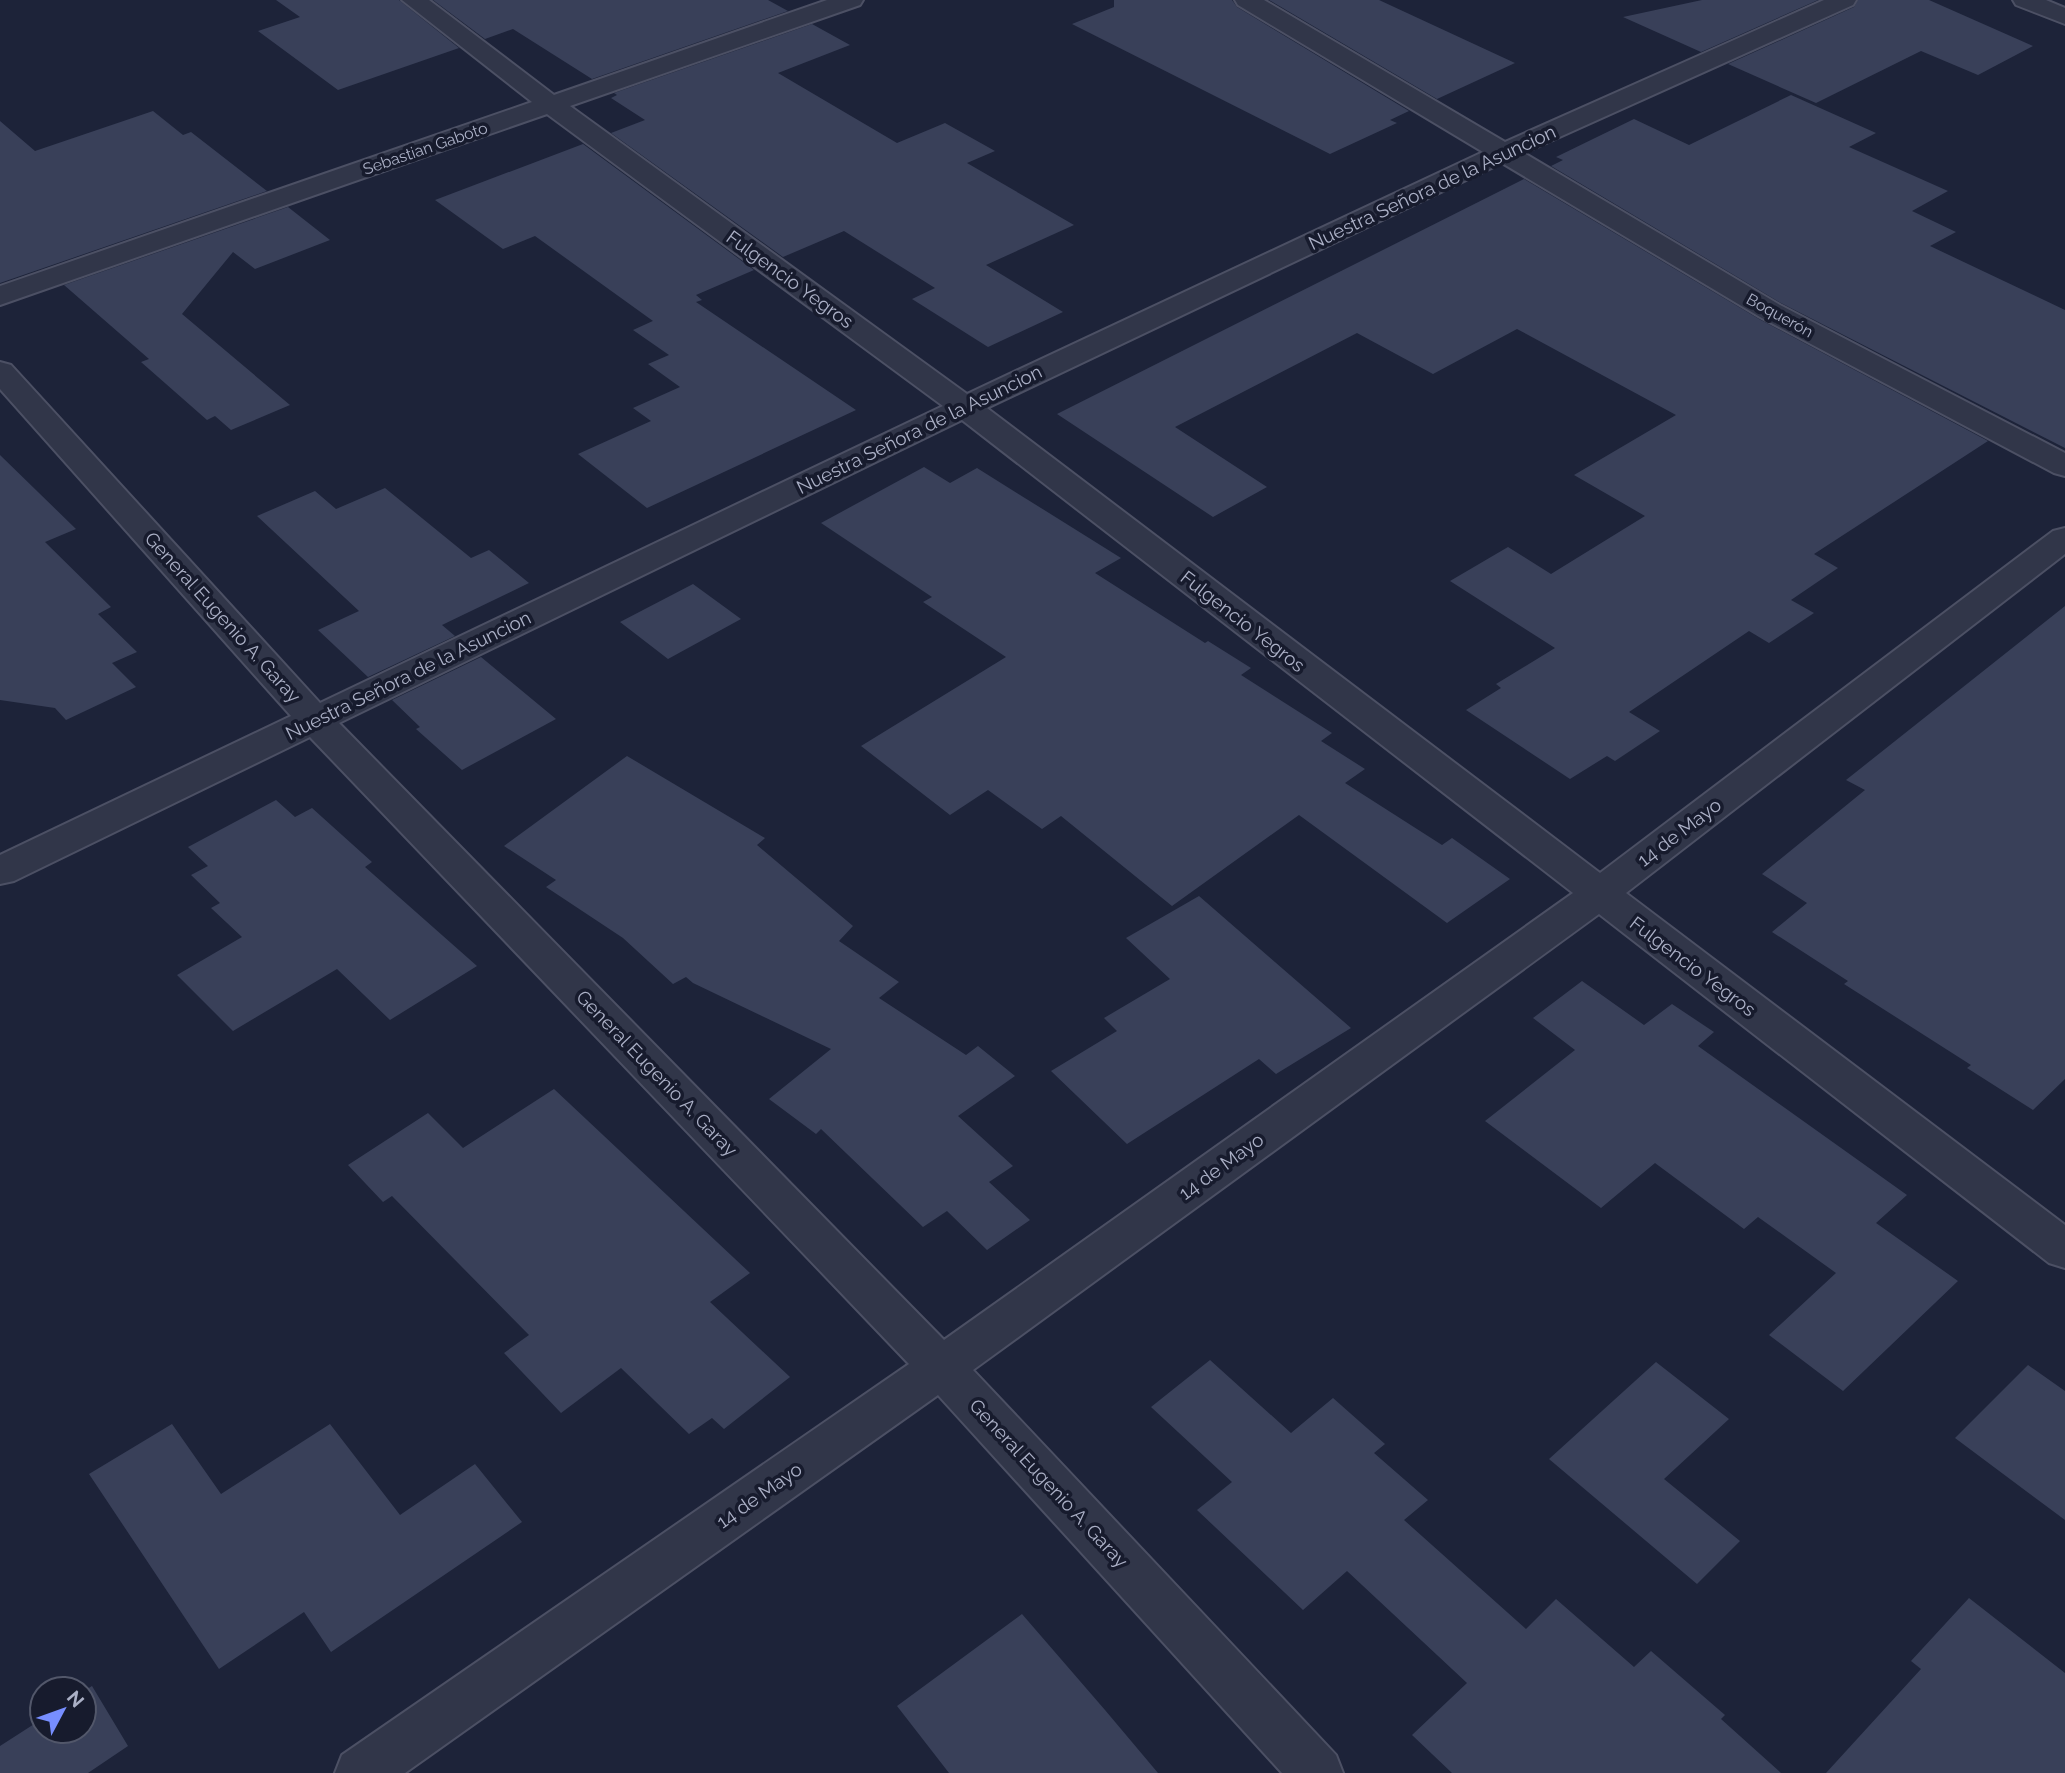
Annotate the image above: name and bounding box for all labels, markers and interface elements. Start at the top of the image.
street label: Sebastian Gaboto [360,118,490,179]
street label: Nuestra Señora de la Asuncion [1305,120,1559,254]
street label: Fulgencio Yegros [722,226,858,332]
street label: Boquerón [1743,289,1816,341]
street label: Nuestra Señora de la Asuncion [793,360,1045,498]
street label: General Eugenio A. Garay [141,527,305,707]
street label: Fulgencio Yegros [1177,566,1309,676]
street label: Nuestra Señora de la Asuncion [282,606,534,744]
street label: 14 de Mayo [1633,793,1725,871]
street label: Fulgencio Yegros [1626,912,1760,1020]
street label: General Eugenio A. Garay [572,986,742,1160]
street label: 14 de Mayo [1174,1128,1268,1204]
street label: General Eugenio A. Garay [965,1394,1133,1572]
street label: 14 de Mayo [712,1458,806,1532]
north arrow [28,1675,98,1745]
text: N [63,1686,89,1712]

